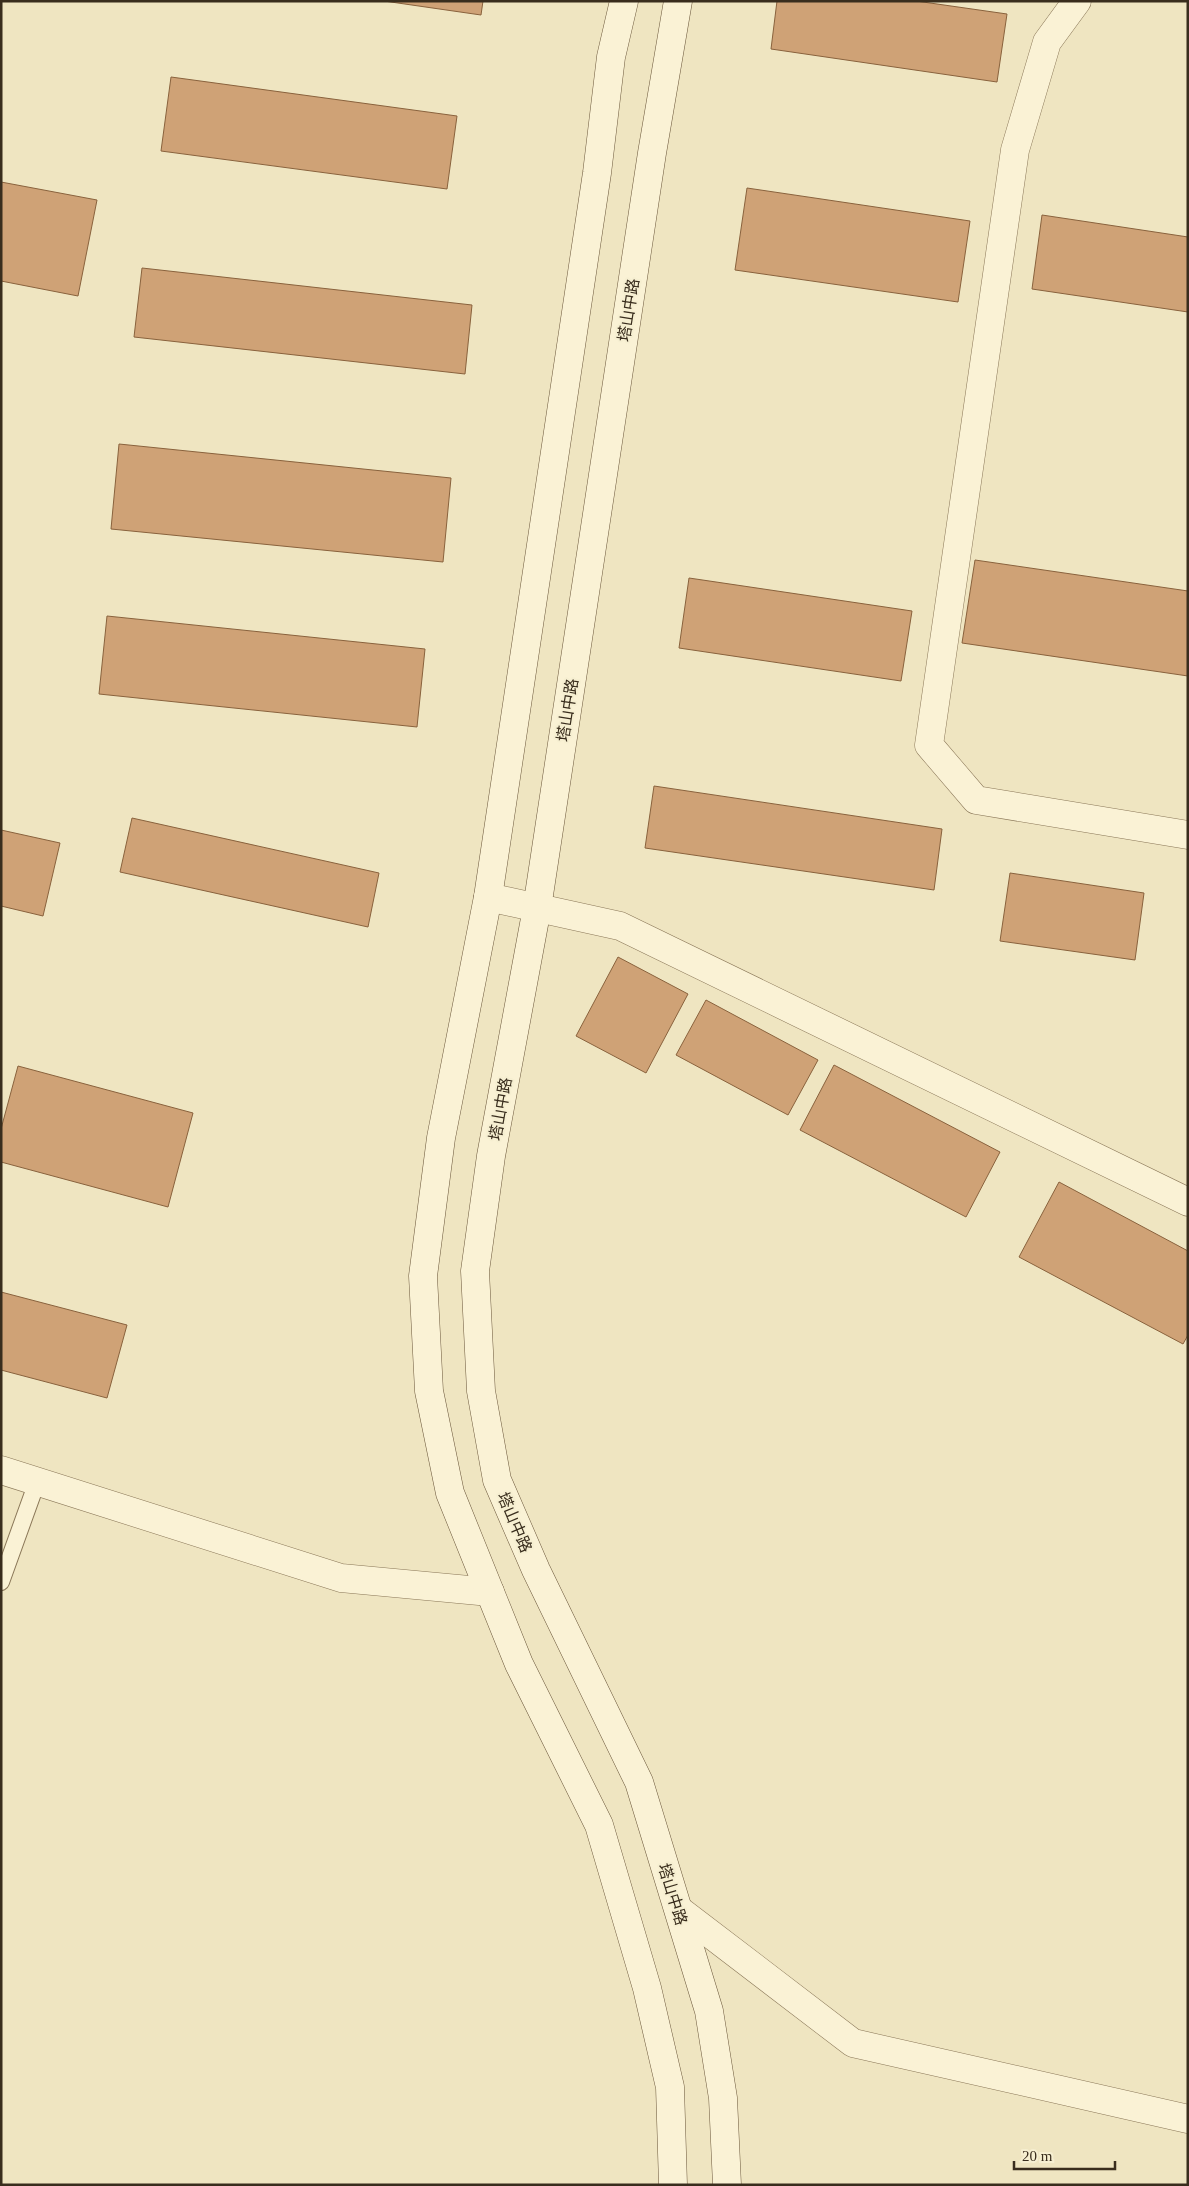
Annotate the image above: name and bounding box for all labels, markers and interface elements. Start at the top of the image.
street label: 塔山中路 [615,277,642,343]
street label: 塔山中路 [554,677,581,743]
street label: 塔山中路 [487,1076,514,1142]
street label: 塔山中路 [494,1489,535,1555]
street label: 塔山中路 [655,1861,690,1927]
scale bar [1014,2138,1115,2170]
text: 20 m [1022,2148,1053,2164]

